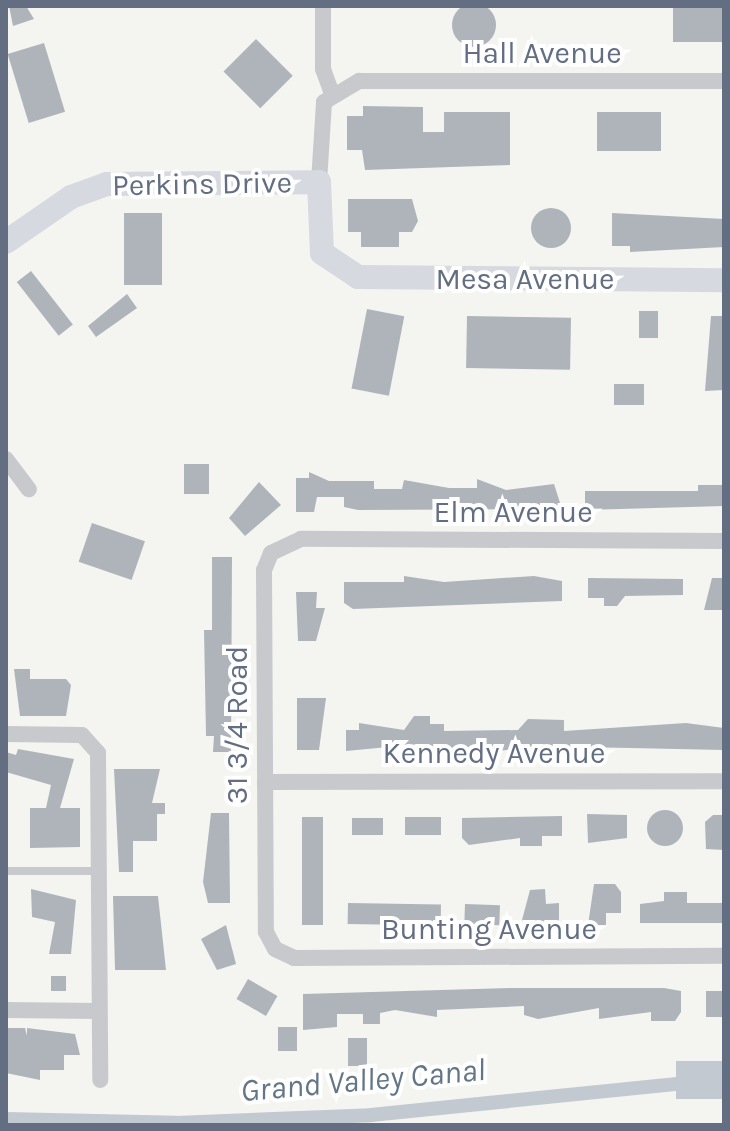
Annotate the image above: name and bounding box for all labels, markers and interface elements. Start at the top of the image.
street label: Hall Avenue [462,35,622,71]
street label: Perkins Drive [112,164,292,204]
street label: Mesa Avenue [436,261,614,297]
street label: Elm Avenue [433,494,593,530]
street label: 31 3/4 Road [219,646,255,804]
street label: Kennedy Avenue [383,735,605,771]
street label: Bunting Avenue [381,911,597,947]
water label: Grand Valley Canal [239,1051,487,1111]

